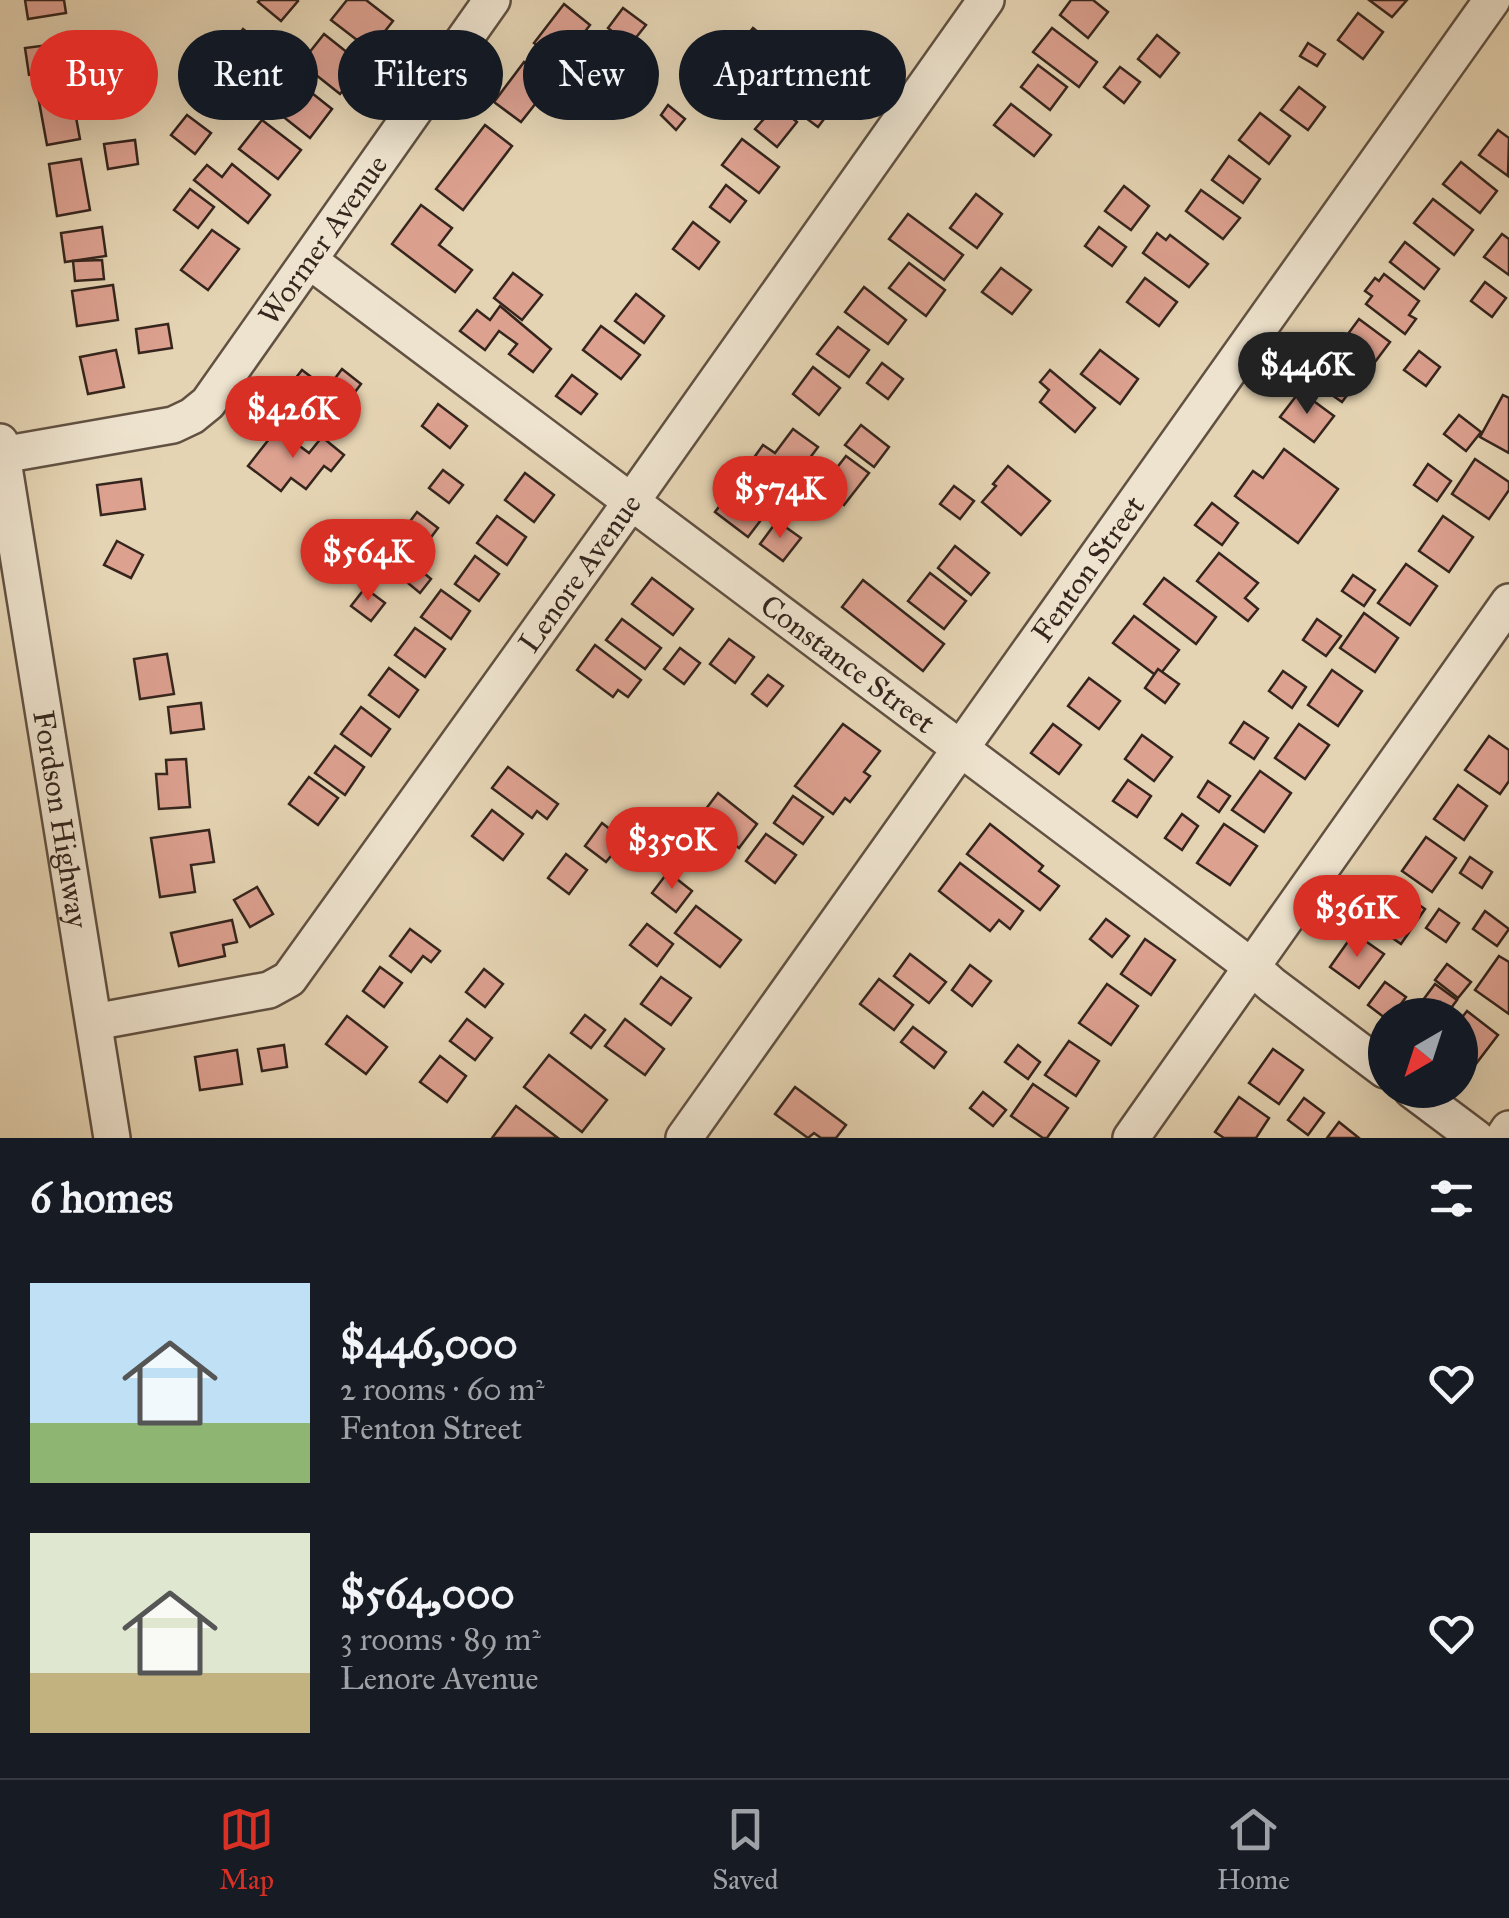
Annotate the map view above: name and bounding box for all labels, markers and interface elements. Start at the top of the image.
chip: Buy [30,30,158,120]
chip: Rent [178,30,318,120]
chip: Filters [338,30,503,120]
chip: New [523,30,659,120]
chip: Apartment [679,30,906,120]
street label: Wormer Avenue [251,148,395,332]
pin: $446K [1237,332,1377,417]
text: $446K [1260,345,1354,384]
pin: $426K [223,376,363,461]
text: $426K [247,389,339,428]
pin: $574K [710,456,850,541]
text: $574K [735,469,825,508]
street label: Lenore Avenue [511,487,649,659]
street label: Fenton Street [1024,489,1152,649]
pin: $564K [298,519,438,604]
text: $564K [322,532,414,571]
street label: Constance Street [753,587,942,741]
street label: Fordson Highway [25,708,96,931]
pin: $350K [602,807,742,892]
text: $350K [628,820,716,859]
pin: $361K [1287,875,1427,960]
text: $361K [1315,888,1399,927]
north arrow [1368,998,1478,1108]
map controls [1368,998,1478,1108]
icon: filters [1424,1171,1479,1226]
text: 6 homes [30,1172,173,1224]
text: $446,000 [340,1318,518,1370]
icon: home [110,1323,230,1443]
icon: heart [1424,1356,1479,1411]
text: 2 rooms · 60 m² [340,1370,545,1409]
text: Fenton Street [340,1409,522,1448]
text: $564,000 [340,1568,515,1620]
icon: home [110,1573,230,1693]
icon: heart [1424,1606,1479,1661]
text: 3 rooms · 89 m² [340,1620,541,1659]
text: Lenore Avenue [340,1659,539,1698]
tab: Map [219,1802,274,1897]
tab: Saved [712,1802,779,1897]
tab: Home [1217,1802,1290,1897]

